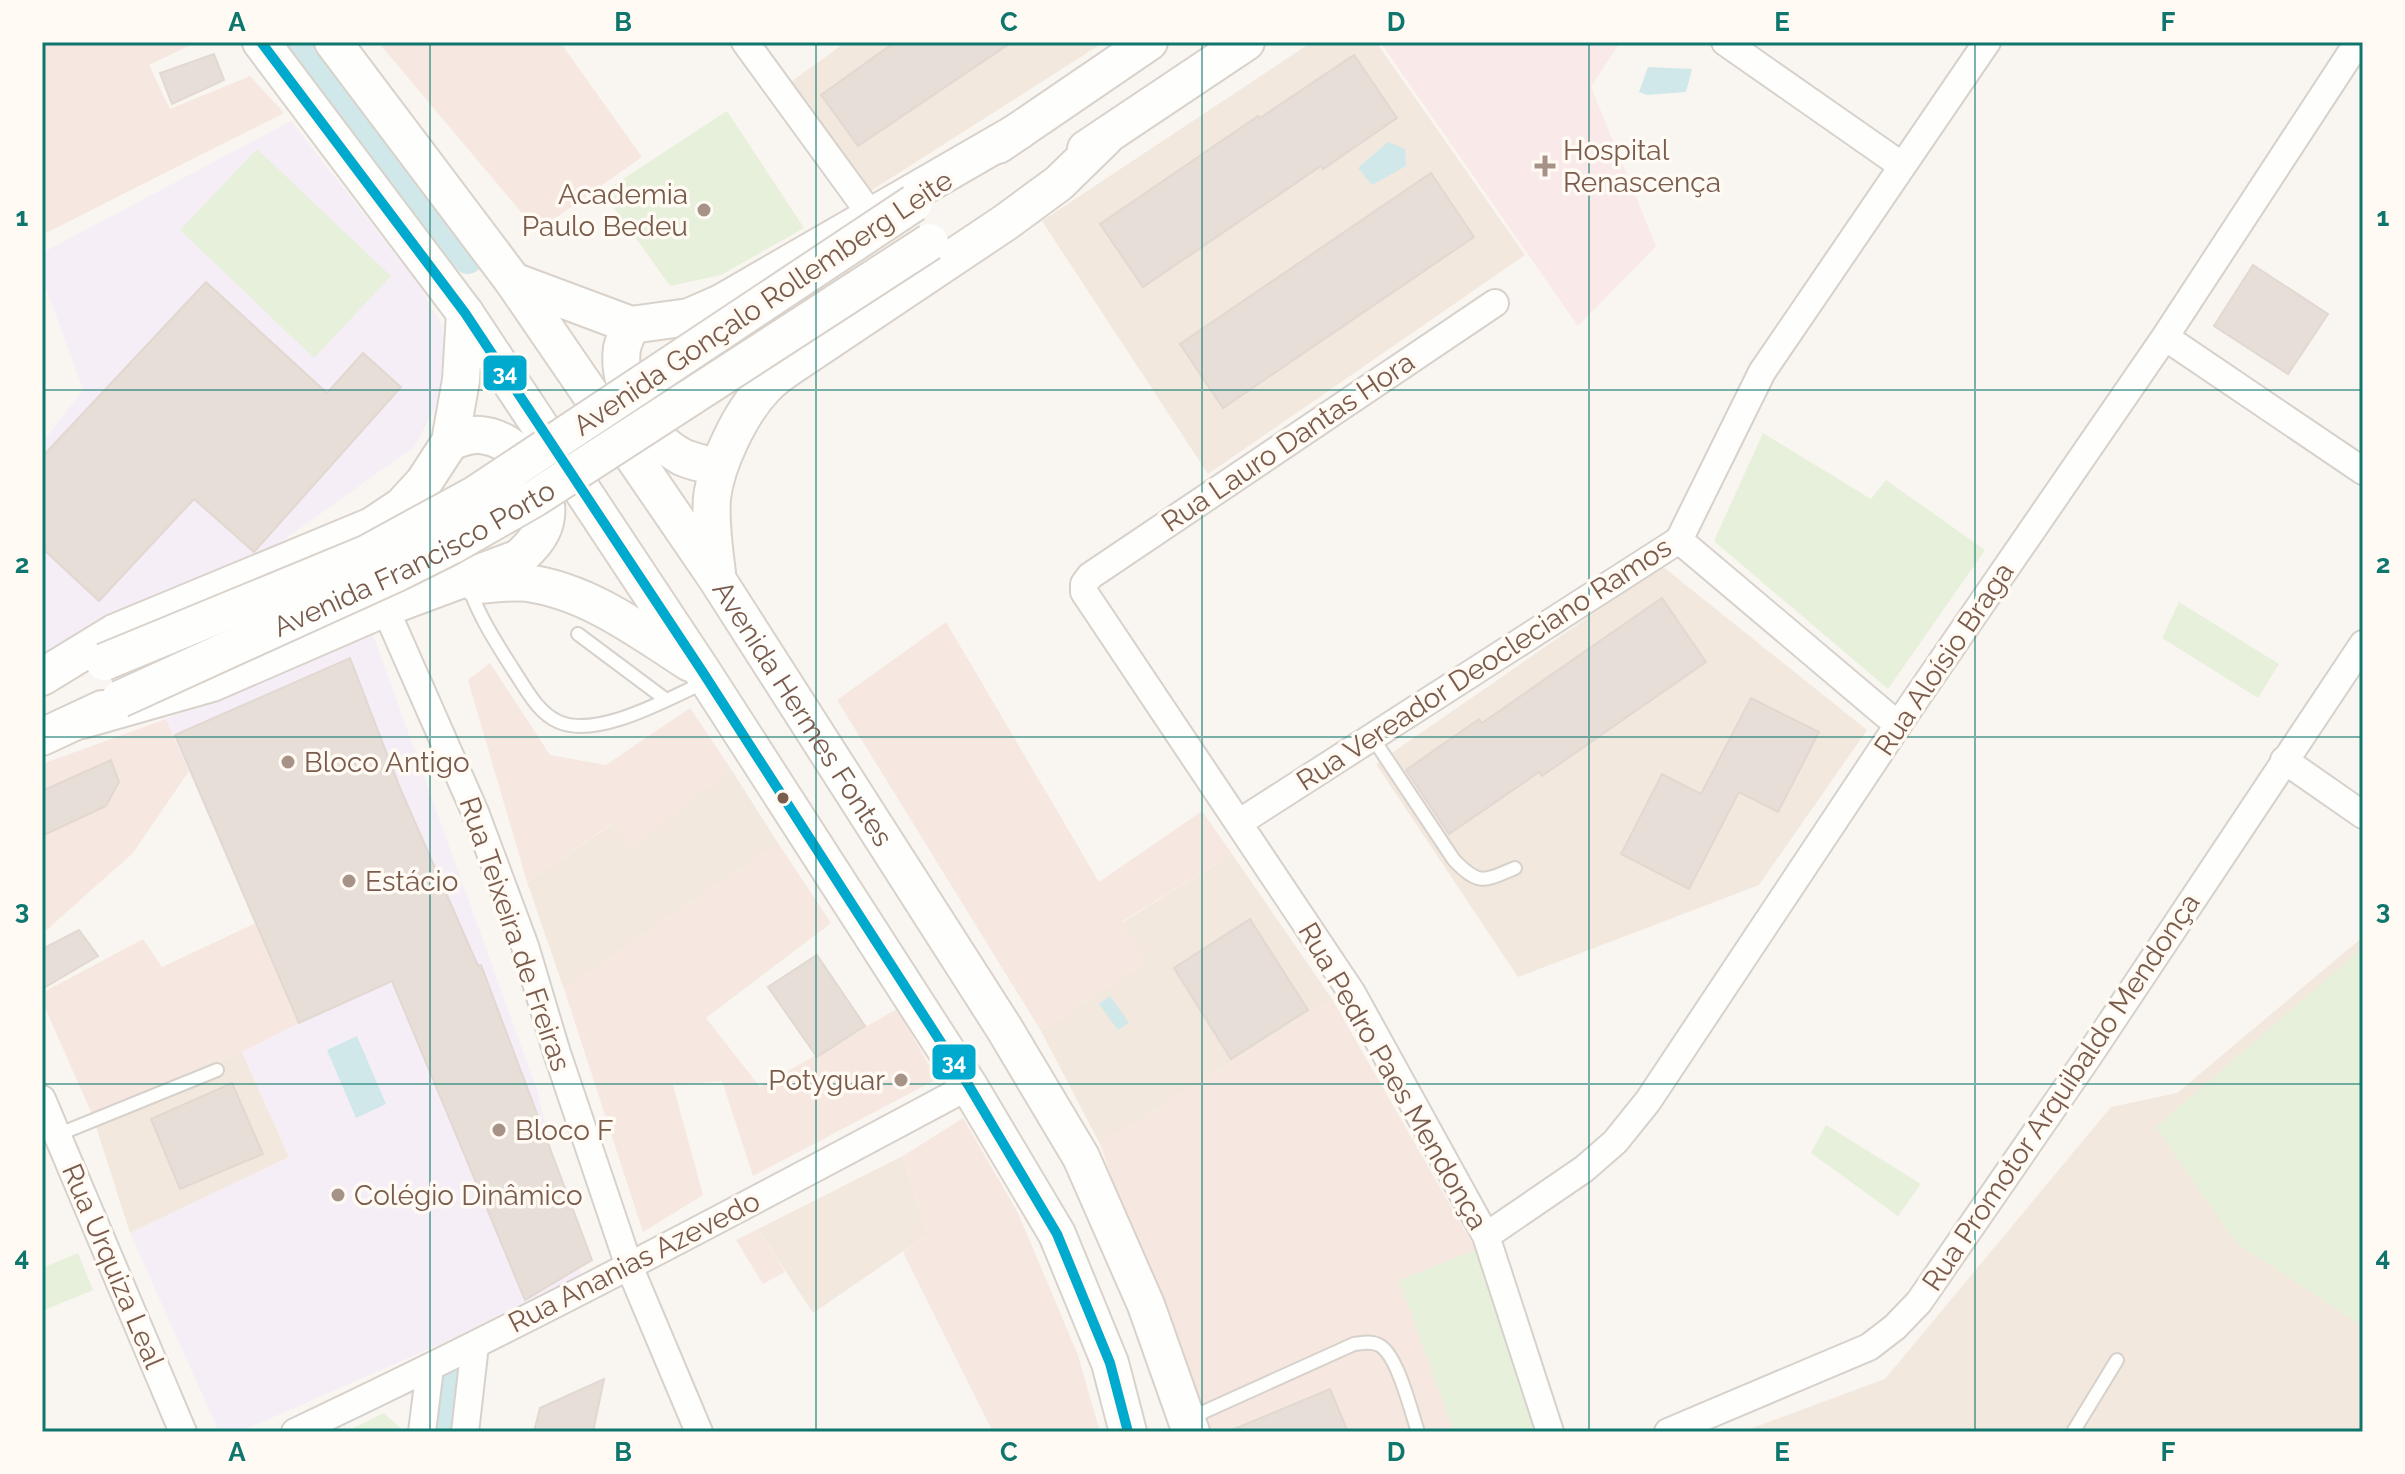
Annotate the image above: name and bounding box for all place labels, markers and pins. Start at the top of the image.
place label: Hospital Renascença [1563,134,1721,199]
marker: Hospital Renascença [1534,155,1556,177]
place label: Academia Paulo Bedeu [522,178,688,243]
marker: Academia Paulo Bedeu [695,201,713,219]
place label: Bloco Antigo [304,746,470,779]
marker: Bloco Antigo [279,753,297,771]
unlabelled marker [775,790,791,806]
place label: Estácio [365,865,458,898]
marker: Estácio [340,872,358,890]
place label: Potyguar [768,1064,885,1097]
marker: Potyguar [892,1071,910,1089]
place label: Bloco F [515,1114,613,1147]
marker: Bloco F [490,1121,508,1139]
place label: Colégio Dinâmico [354,1179,583,1212]
marker: Colégio Dinâmico [329,1186,347,1204]

